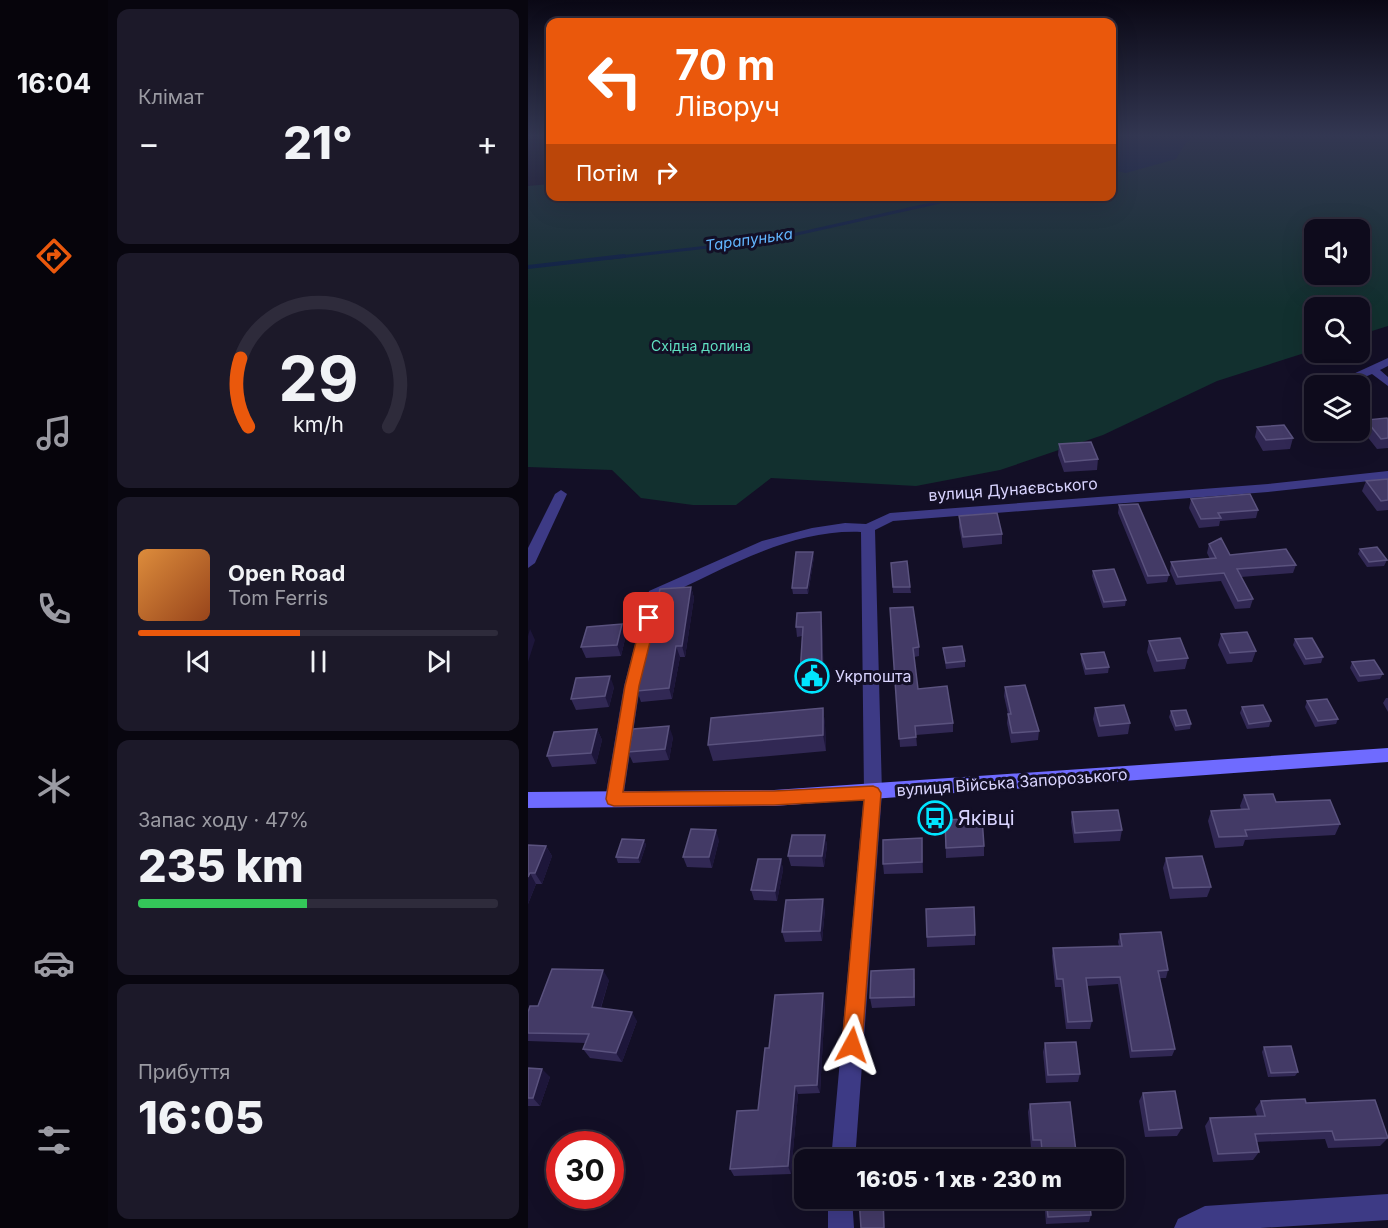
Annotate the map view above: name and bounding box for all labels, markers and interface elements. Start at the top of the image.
text: 70 m [675,39,775,90]
icon: left [576,42,654,120]
text: 16:04 [17,67,91,100]
text: Клімат [138,85,204,109]
text: Ліворуч [675,90,780,123]
text: 21° [283,115,353,170]
text: − [138,123,160,163]
text: + [476,123,498,163]
icon: right [650,156,683,189]
text: Потім [576,160,638,186]
map controls [1304,219,1370,441]
button: sound [1304,219,1370,285]
water label: Тарапунька [704,224,794,255]
icon: directions [33,235,75,277]
button: search [1304,297,1370,363]
park label: Східна долина [651,337,751,354]
text: 29 [278,341,358,416]
button: layers [1304,375,1370,441]
icon: music [33,412,75,454]
text: km/h [293,412,343,438]
street label: вулиця Дунаєвського [928,473,1098,505]
text: Open Road [228,560,345,586]
text: Tom Ferris [228,586,328,610]
icon: phone [33,588,75,630]
pin [623,592,674,643]
icon: arrive [632,601,665,634]
icon: previous [182,645,215,678]
icon: pause [302,645,335,678]
icon: next [422,645,455,678]
public building icon: Укрпошта [794,658,830,694]
place label: Укрпошта [835,666,911,686]
street label: вулиця Війська Запорозького [896,764,1128,800]
icon: climate [33,765,75,807]
bus stop icon: Яківці [917,800,953,836]
place label: Яківці [958,806,1015,830]
text: Запас ходу · 47% [138,808,309,832]
text: 235 km [138,838,304,893]
icon: car [33,942,75,984]
position arrow [820,1013,884,1077]
text: Прибуття [138,1060,230,1084]
text: 16:05 [138,1090,264,1145]
icon: filters [33,1119,75,1161]
speed limit sign: 30 [546,1131,624,1209]
text: 16:05 · 1 хв · 230 m [856,1166,1062,1192]

